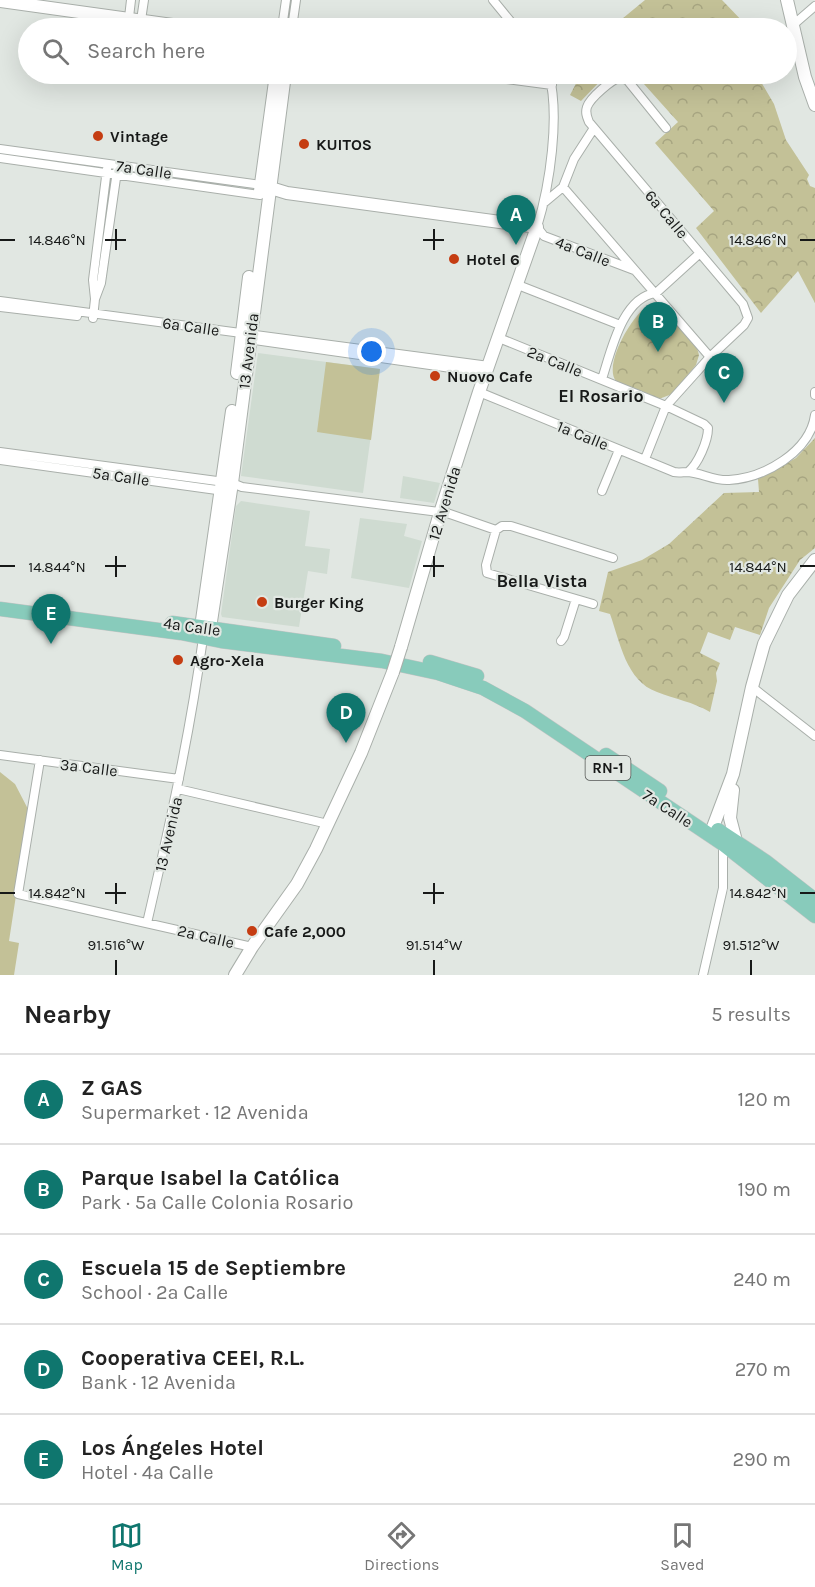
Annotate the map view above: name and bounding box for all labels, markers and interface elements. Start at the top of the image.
search box [18,18,797,84]
icon: search [39,35,72,68]
text: Search here [87,38,205,64]
place label: Vintage [110,127,168,146]
marker: Vintage [91,129,105,143]
place label: KUITOS [316,135,372,154]
marker: KUITOS [297,137,311,151]
street label: 7a Calle [115,156,173,183]
street label: 6a Calle [641,186,692,242]
pin: A [496,196,536,245]
text: 14.846°N [28,231,86,249]
text: 14.846°N [729,231,787,249]
street label: 4a Calle [553,232,613,271]
place label: Hotel 6 [466,250,520,269]
marker: Hotel 6 [447,252,461,266]
pin: B [638,302,678,352]
street label: 13 Avenida [234,312,263,390]
street label: 6a Calle [161,313,221,340]
your location [357,337,386,366]
street label: 2a Calle [525,342,585,381]
pin: C [704,354,744,403]
place label: Nuovo Cafe [447,367,533,386]
marker: Nuovo Cafe [428,369,442,383]
district label: El Rosario [558,385,644,407]
street label: 1a Calle [554,417,611,454]
street label: 5a Calle [91,463,151,490]
street label: 12 Avenida [424,464,465,542]
text: 14.844°N [28,558,86,576]
text: 14.844°N [729,558,787,576]
district label: Bella Vista [496,570,588,592]
place label: Burger King [274,593,364,612]
pin: E [32,594,70,644]
marker: Burger King [255,595,269,609]
street label: 4a Calle [162,613,222,640]
place label: Agro-Xela [190,651,264,670]
marker: Agro-Xela [171,653,185,667]
pin: D [326,694,366,743]
street label: 3a Calle [59,755,119,780]
road number: RN-1 [586,756,630,780]
street label: 7a Calle [639,785,696,832]
street label: 13 Avenida [151,795,186,873]
text: 14.842°N [28,884,86,902]
text: 14.842°N [729,884,787,902]
street label: 2a Calle [176,921,236,952]
place label: Cafe 2,000 [264,922,346,941]
marker: Cafe 2,000 [245,924,259,938]
text: 91.516°W [88,936,145,954]
text: 91.514°W [406,936,463,954]
text: 91.512°W [723,936,780,954]
text: Nearby [24,999,111,1030]
text: 5 results [711,1003,791,1026]
text: Z GAS [81,1075,143,1101]
text: A [37,1088,50,1111]
text: 120 m [737,1088,791,1111]
text: Supermarket · 12 Avenida [81,1101,309,1124]
text: Parque Isabel la Católica [81,1165,340,1191]
text: B [37,1178,50,1201]
text: 190 m [737,1178,791,1201]
text: Park · 5a Calle Colonia Rosario [81,1191,354,1214]
text: Escuela 15 de Septiembre [81,1255,346,1281]
text: C [37,1268,50,1291]
text: 240 m [733,1268,791,1291]
text: School · 2a Calle [81,1281,228,1304]
text: Cooperativa CEEI, R.L. [81,1345,304,1371]
text: D [37,1358,50,1381]
text: 270 m [735,1358,791,1381]
text: Bank · 12 Avenida [81,1371,236,1394]
text: Los Ángeles Hotel [81,1435,264,1461]
text: E [38,1448,49,1471]
text: 290 m [732,1448,791,1471]
text: Hotel · 4a Calle [81,1461,213,1484]
tab: Map [110,1519,143,1574]
tab: Directions [364,1519,439,1574]
tab: Saved [660,1519,705,1574]

